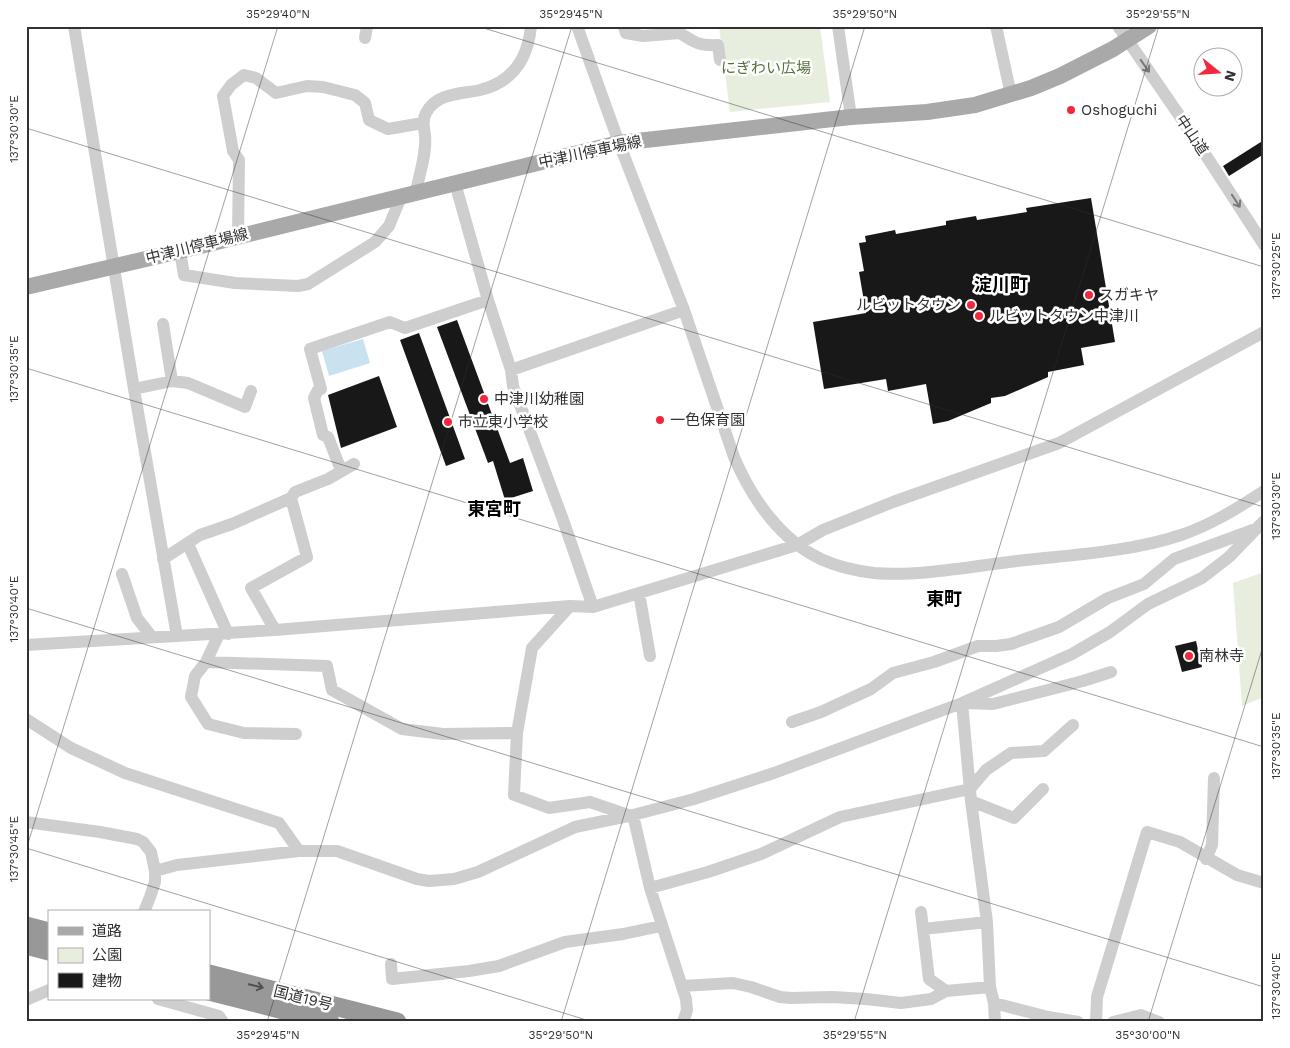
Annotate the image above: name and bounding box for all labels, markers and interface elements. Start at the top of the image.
text: 35°29'40"N [246,7,310,21]
text: 35°29'45"N [539,7,603,21]
text: 35°29'50"N [833,7,897,21]
text: 35°29'55"N [1126,7,1190,21]
north arrow [1192,48,1242,98]
park label: にぎわい広場 [721,59,811,77]
one-way arrow [1140,59,1150,73]
text: N [1221,69,1240,83]
text: 137°30'30"E [7,95,21,163]
place label: Oshoguchi [1081,101,1157,119]
marker: Oshoguchi [1065,104,1077,116]
street label: 中山道 [1172,111,1212,159]
street label: 中津川停車場線 [537,132,643,172]
one-way arrow [1231,194,1241,208]
street label: 中津川停車場線 [144,225,250,267]
text: 137°30'25"E [1269,232,1283,300]
district label: 淀川町 [974,274,1028,295]
place label: スガキヤ [1099,286,1159,304]
marker: スガキヤ [1083,289,1095,301]
place label: ルビットタウン [856,296,961,314]
marker: ルビットタウン [965,299,977,311]
place label: ルビットタウン中津川 [989,307,1139,325]
marker: ルビットタウン中津川 [973,310,985,322]
text: 137°30'35"E [7,335,21,403]
place label: 中津川幼稚園 [494,390,584,408]
marker: 中津川幼稚園 [478,393,490,405]
place label: 一色保育園 [670,411,745,429]
place label: 市立東小学校 [458,413,548,431]
marker: 一色保育園 [654,414,666,426]
marker: 市立東小学校 [442,416,454,428]
text: 137°30'30"E [1269,472,1283,540]
district label: 東宮町 [467,498,521,519]
text: 137°30'40"E [7,575,21,642]
district label: 東町 [926,588,962,609]
place label: 南林寺 [1199,647,1244,665]
marker: 南林寺 [1183,650,1195,662]
text: 137°30'35"E [1269,712,1283,780]
text: 137°30'45"E [7,815,21,882]
legend [48,910,210,1000]
text: 道路 [92,922,122,940]
text: 公園 [92,946,122,964]
text: 137°30'40"E [1269,952,1283,1019]
text: 建物 [92,972,122,990]
one-way arrow [248,982,264,991]
street label: 国道19号 [272,982,334,1014]
text: 35°29'45"N [236,1028,300,1042]
text: 35°29'50"N [529,1028,593,1042]
text: 35°29'55"N [823,1028,887,1042]
text: 35°30'00"N [1115,1028,1181,1042]

